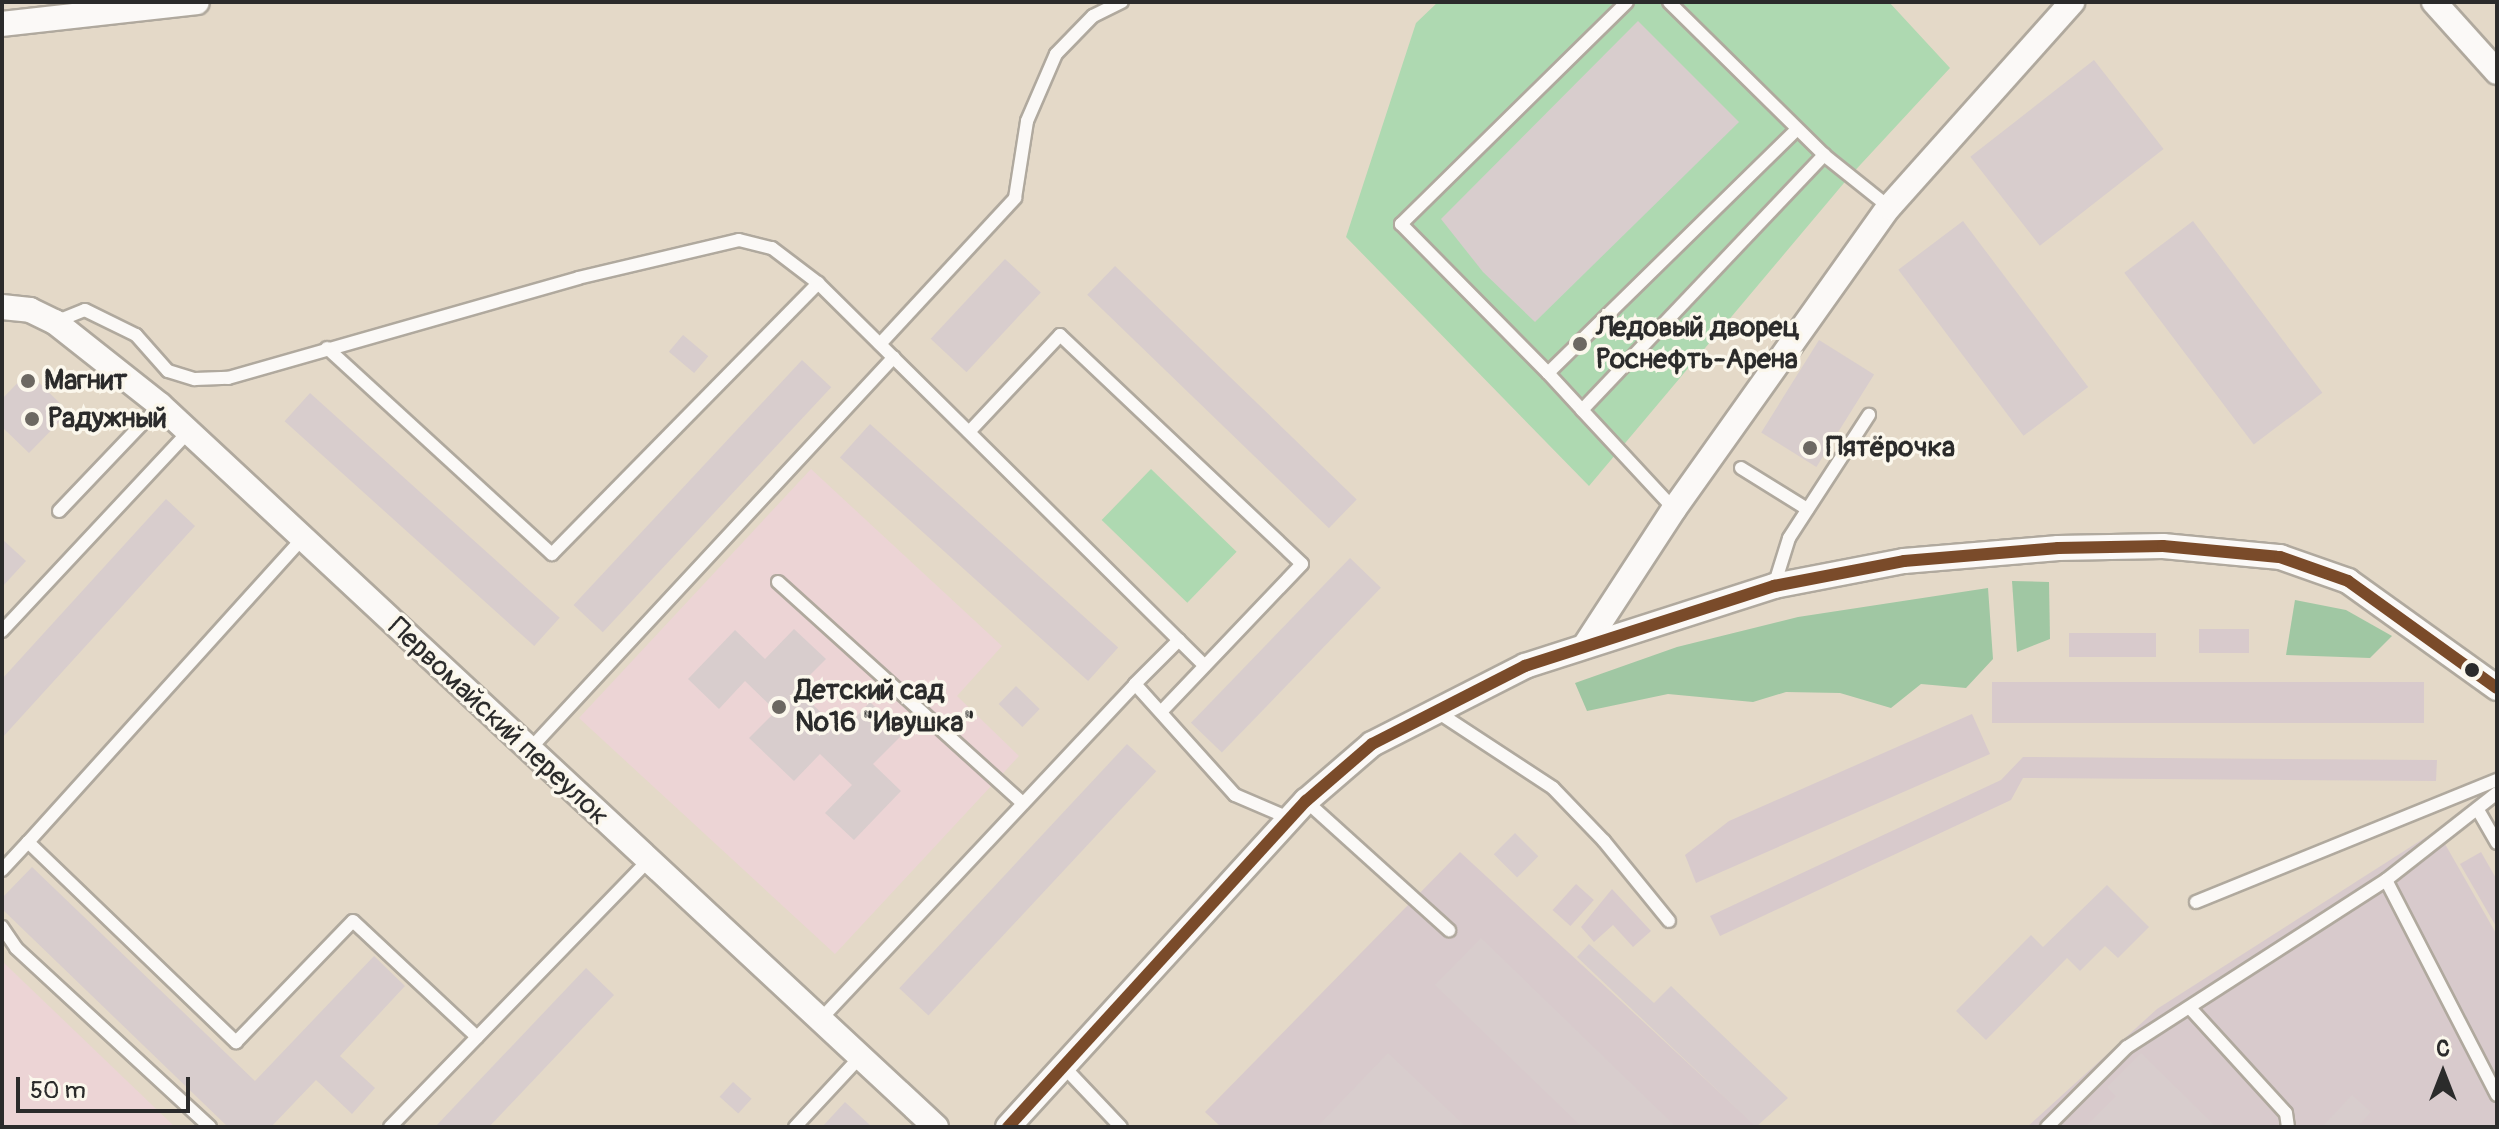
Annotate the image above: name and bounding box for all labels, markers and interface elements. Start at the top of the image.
place label: Ледовый дворец Роснефть-Арена [1596,311,1800,377]
marker: Ледовый дворец Роснефть-Арена [1571,335,1589,353]
place label: Магнит [44,364,127,398]
marker: Магнит [19,372,37,390]
place label: Радужный [48,402,167,436]
marker: Радужный [23,410,41,428]
place label: Пятёрочка [1826,431,1955,465]
marker: Пятёрочка [1801,439,1819,457]
street label: Первомайский переулок [381,611,615,833]
unlabelled marker [2464,662,2480,678]
place label: Детский сад №16 "Ивушка" [795,674,975,740]
marker: Детский сад №16 "Ивушка" [770,698,788,716]
north arrow [2403,1033,2483,1113]
text: С [2436,1035,2450,1063]
scale bar [20,1061,194,1111]
text: 50 m [30,1076,86,1105]

